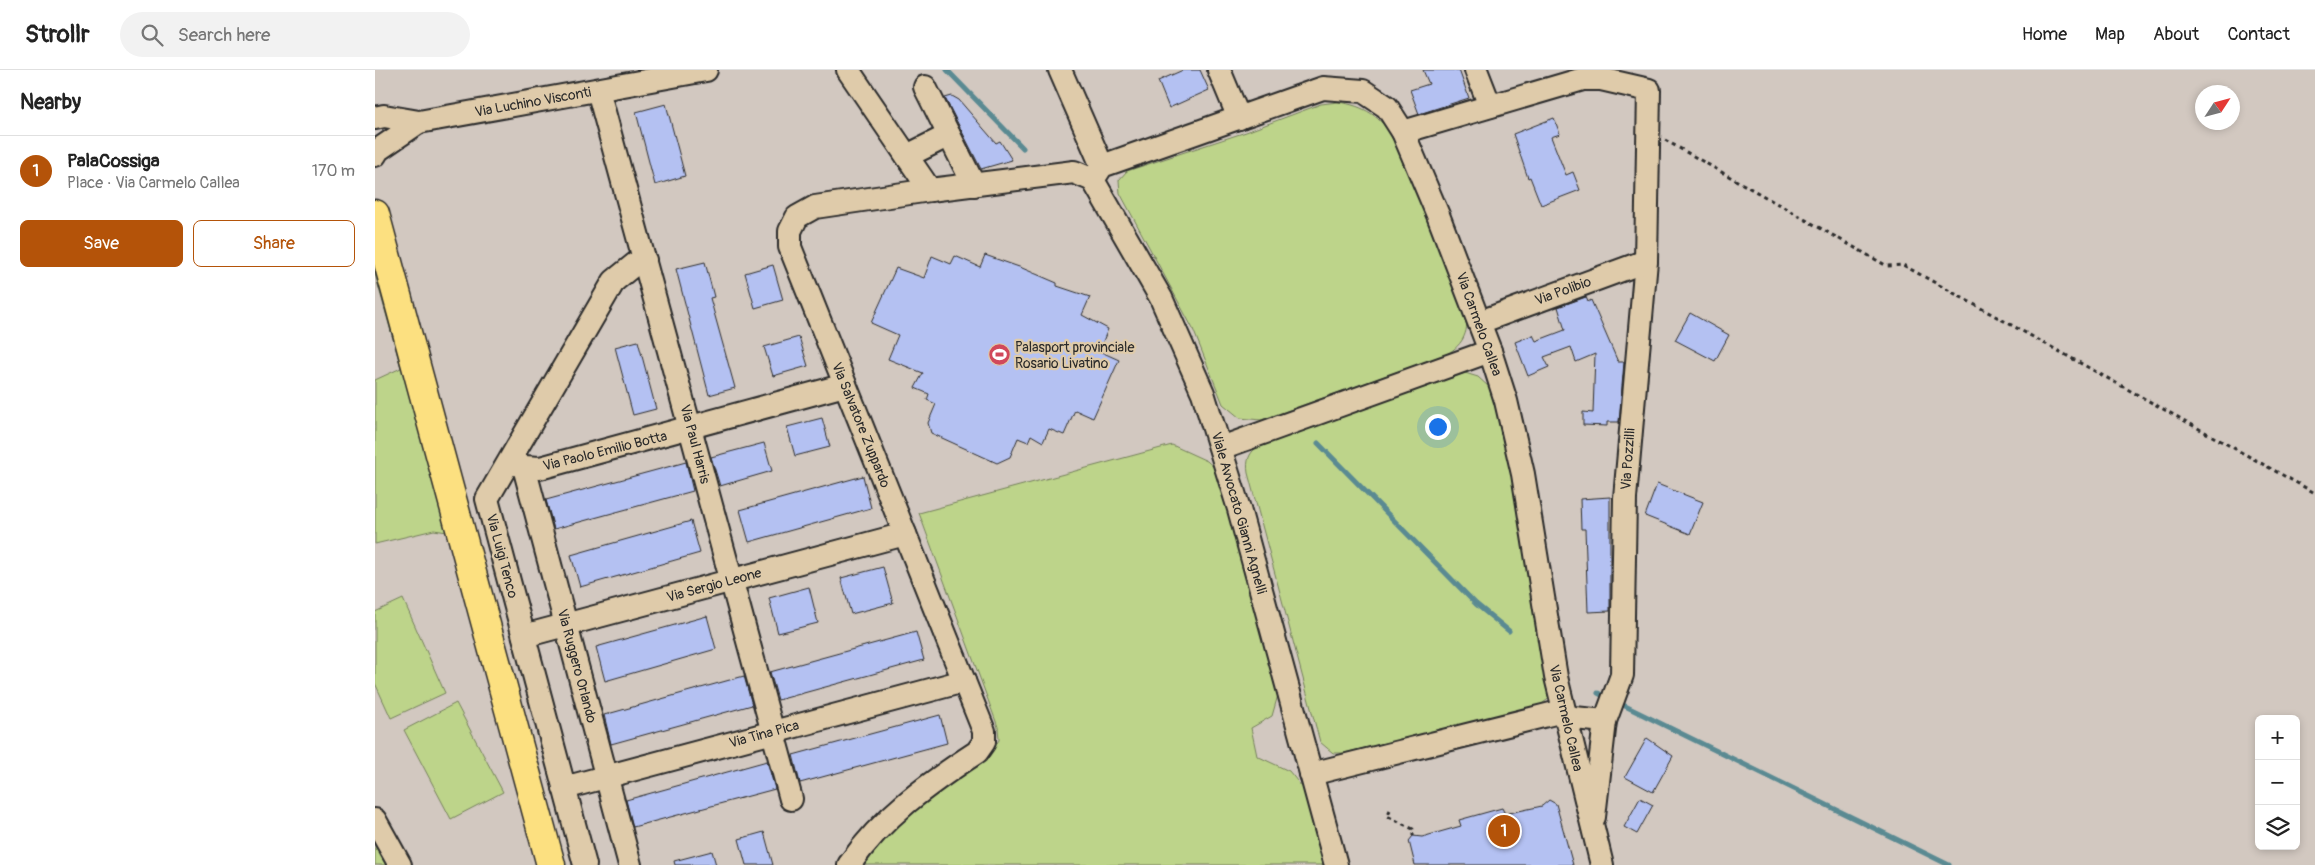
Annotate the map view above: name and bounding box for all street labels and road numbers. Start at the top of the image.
street label: Via Luchino Visconti [473,83,593,121]
street label: Via Carmelo Callea [1452,270,1506,378]
street label: Via Polibio [1533,273,1594,309]
street label: Via Salvatore Zuppardo [828,360,894,491]
street label: Via Paul Harris [676,403,714,486]
street label: Via Paolo Emilio Botta [541,427,669,475]
street label: Via Pozzilli [1617,427,1639,490]
street label: Viale Avvocato Gianni Agnelli [1208,430,1270,596]
street label: Via Luigi Tenco [483,512,522,600]
street label: Via Sergio Leone [665,564,763,606]
street label: Via Ruggero Orlando [554,607,600,725]
street label: Via Carmelo Callea [1545,663,1587,773]
street label: Via Tina Pica [727,716,801,752]

